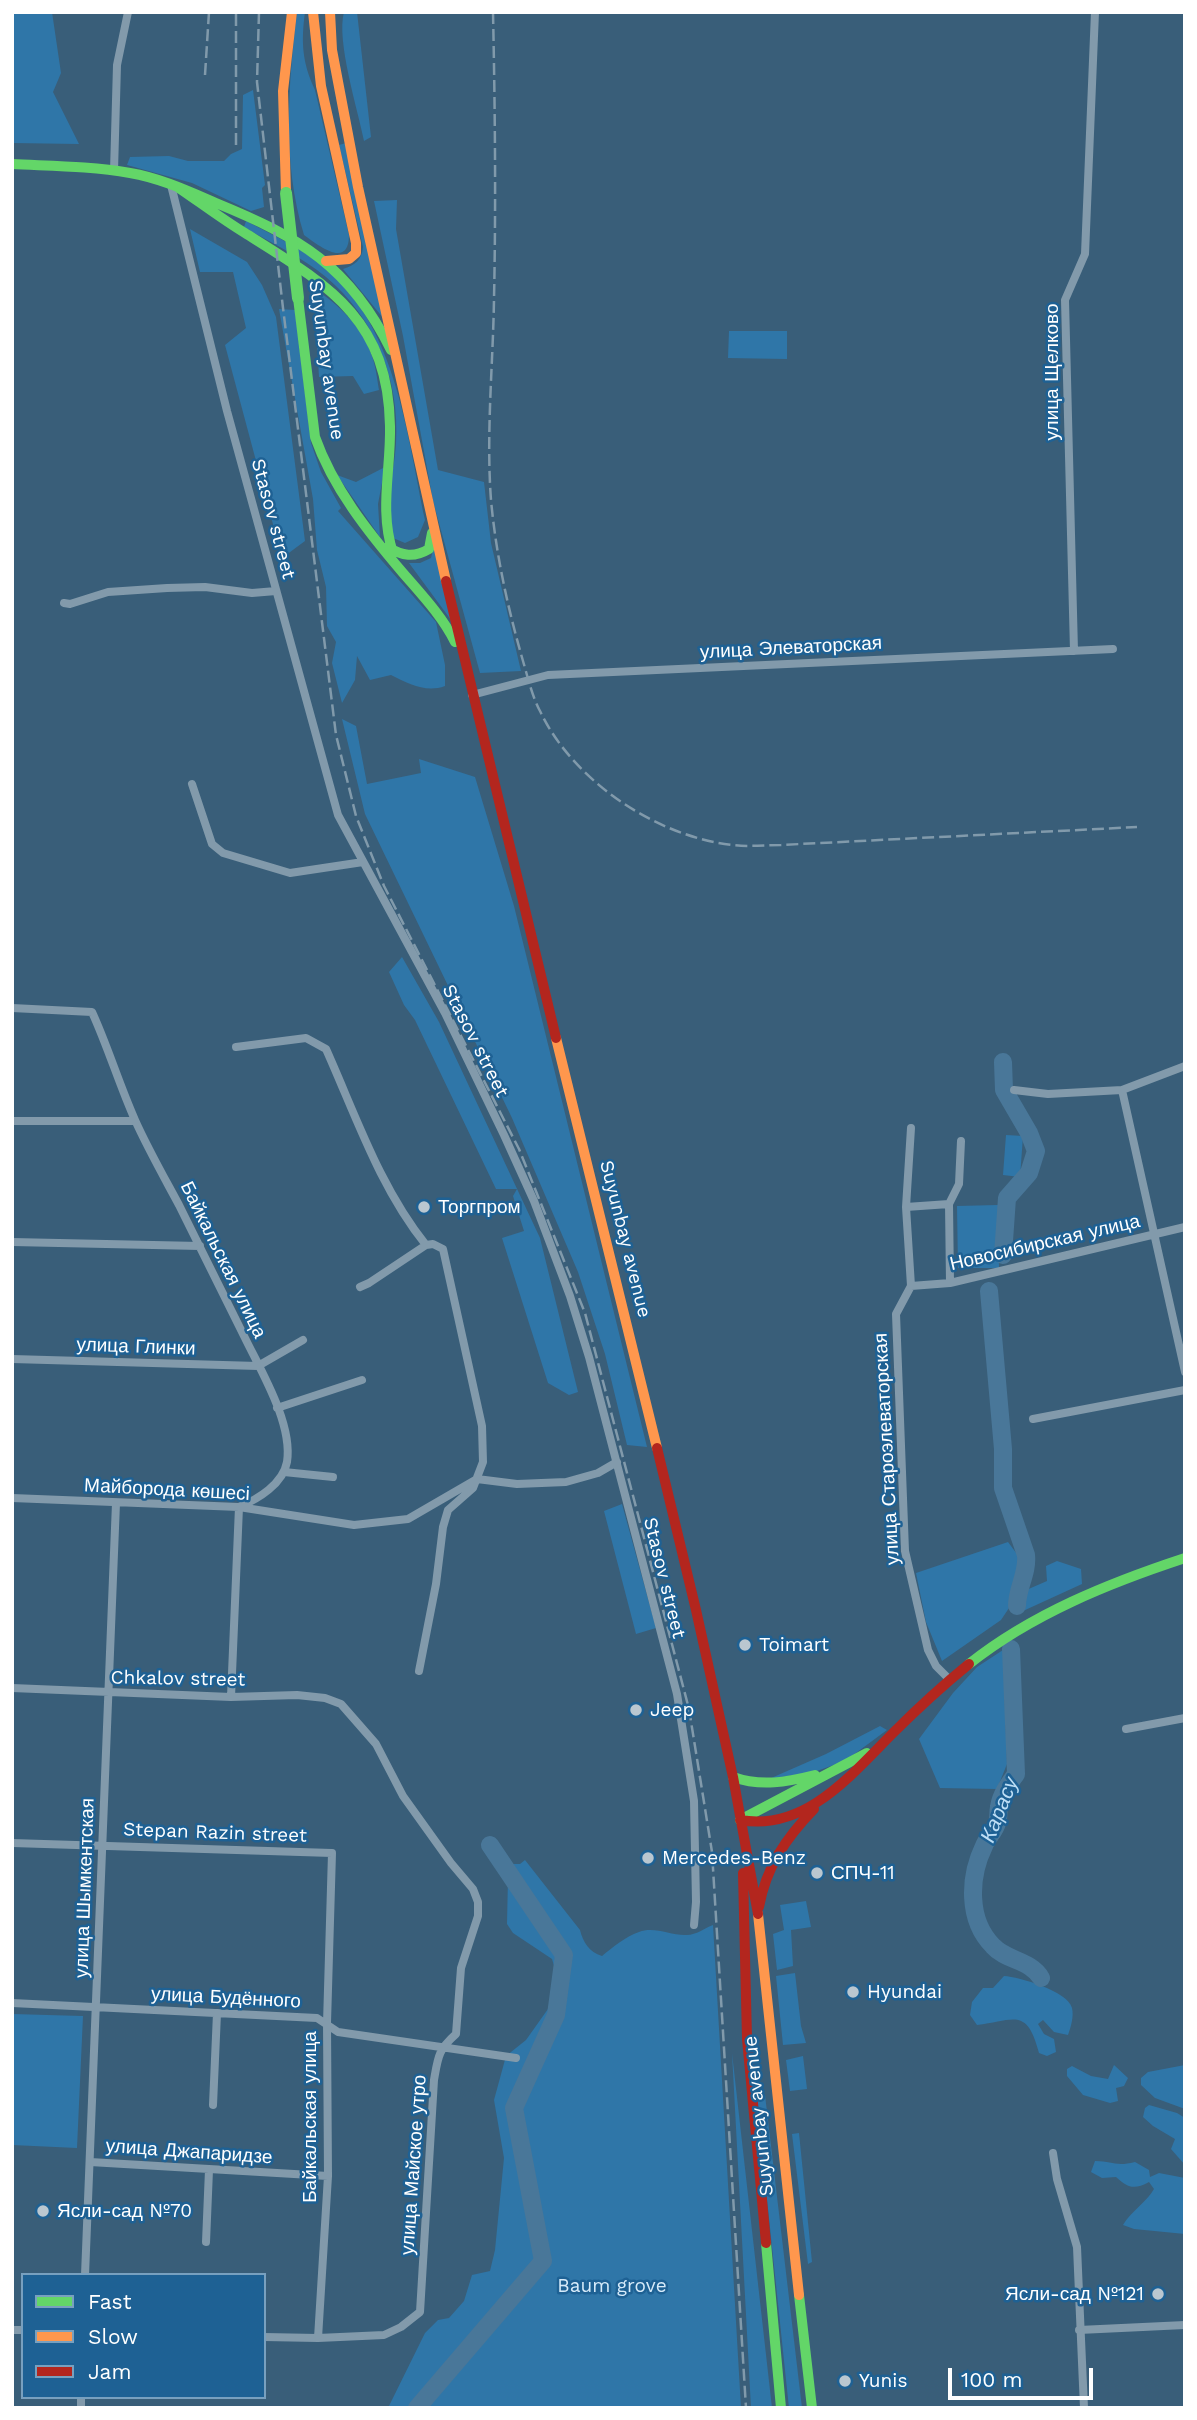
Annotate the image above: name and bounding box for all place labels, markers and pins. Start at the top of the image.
place label: Торгпром [438,1196,521,1218]
marker: Торгпром [416,1199,432,1215]
place label: Toimart [759,1634,829,1656]
marker: Toimart [737,1637,753,1653]
place label: Jeep [650,1699,694,1721]
marker: Jeep [628,1702,644,1718]
place label: Mercedes-Benz [662,1847,806,1869]
marker: Mercedes-Benz [640,1850,656,1866]
place label: СПЧ-11 [831,1862,895,1884]
marker: СПЧ-11 [809,1865,825,1881]
place label: Hyundai [867,1981,942,2003]
marker: Hyundai [845,1984,861,2000]
place label: Ясли-сад №70 [57,2200,192,2222]
marker: Ясли-сад №70 [35,2203,51,2219]
place label: Ясли-сад №121 [1005,2283,1144,2305]
marker: Ясли-сад №121 [1150,2286,1166,2302]
place label: Yunis [859,2370,907,2392]
marker: Yunis [837,2373,853,2389]

